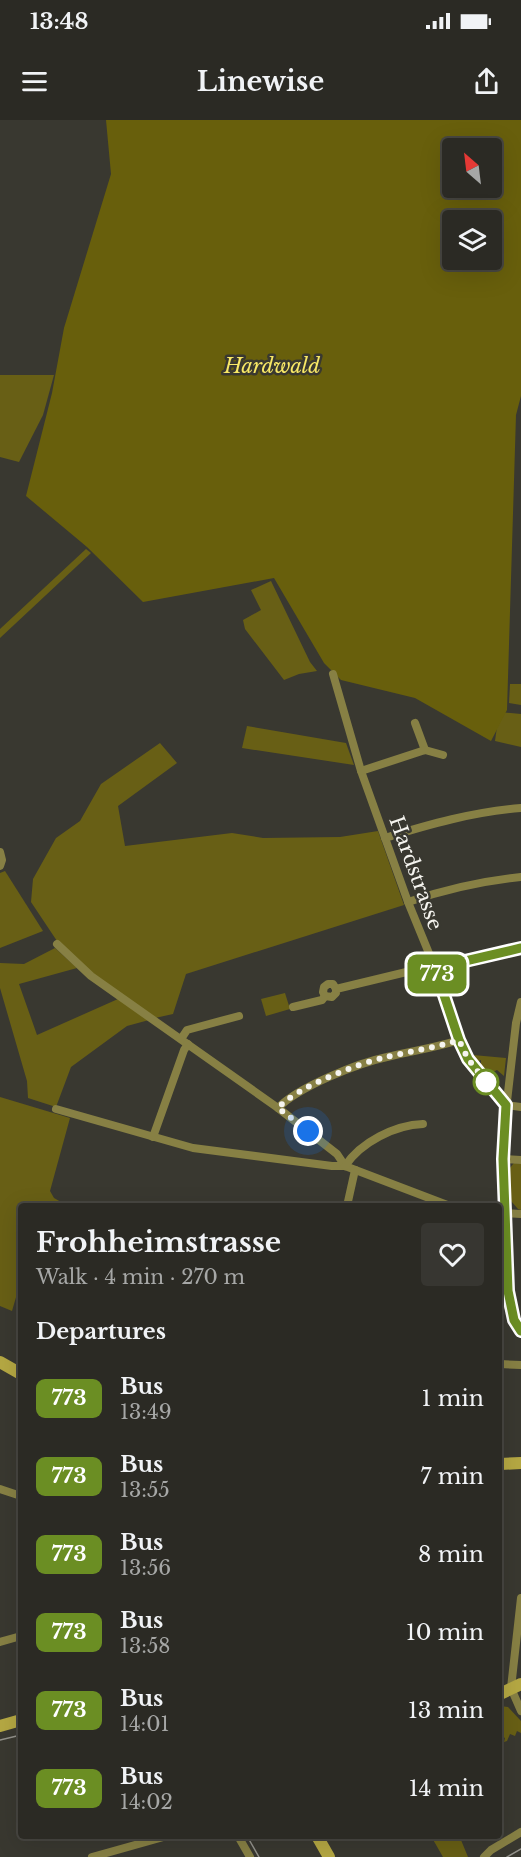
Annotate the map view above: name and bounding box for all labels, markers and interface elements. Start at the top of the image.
text: 13:48 [30,8,88,35]
icon: menu [18,65,51,98]
text: Linewise [197,65,324,98]
icon: share [470,65,503,98]
north arrow [442,138,502,198]
map controls [442,138,502,270]
button: layers [442,210,502,270]
park label: Hardwald [223,354,320,378]
street label: Hardstrasse [384,813,448,933]
line badge: 773 [402,954,472,994]
text: 773 [419,961,455,987]
unlabelled marker [473,1069,499,1095]
your location [293,1116,323,1146]
button: heart [421,1223,484,1286]
text: Frohheimstrasse [36,1225,281,1260]
text: Walk · 4 min · 270 m [36,1265,245,1289]
text: Departures [36,1318,166,1345]
text: Bus [120,1373,163,1400]
text: 773 [51,1385,87,1411]
text: 1 min [422,1385,484,1412]
text: 13:49 [120,1400,172,1424]
text: Bus [120,1451,163,1478]
text: 773 [51,1463,87,1489]
text: 7 min [420,1463,484,1490]
text: 13:55 [120,1478,170,1502]
text: Bus [120,1529,163,1556]
text: 773 [51,1541,87,1567]
text: 8 min [418,1541,484,1568]
text: 13:56 [120,1556,171,1580]
text: Bus [120,1607,163,1634]
text: 773 [51,1619,87,1645]
text: 10 min [406,1619,484,1646]
text: 13:58 [120,1634,170,1658]
text: Bus [120,1685,163,1712]
text: 773 [51,1697,87,1723]
text: 13 min [408,1697,484,1724]
text: 14:01 [120,1712,170,1736]
text: Bus [120,1763,163,1790]
text: 773 [51,1775,87,1801]
text: 14 min [409,1775,484,1802]
text: 14:02 [120,1790,173,1814]

